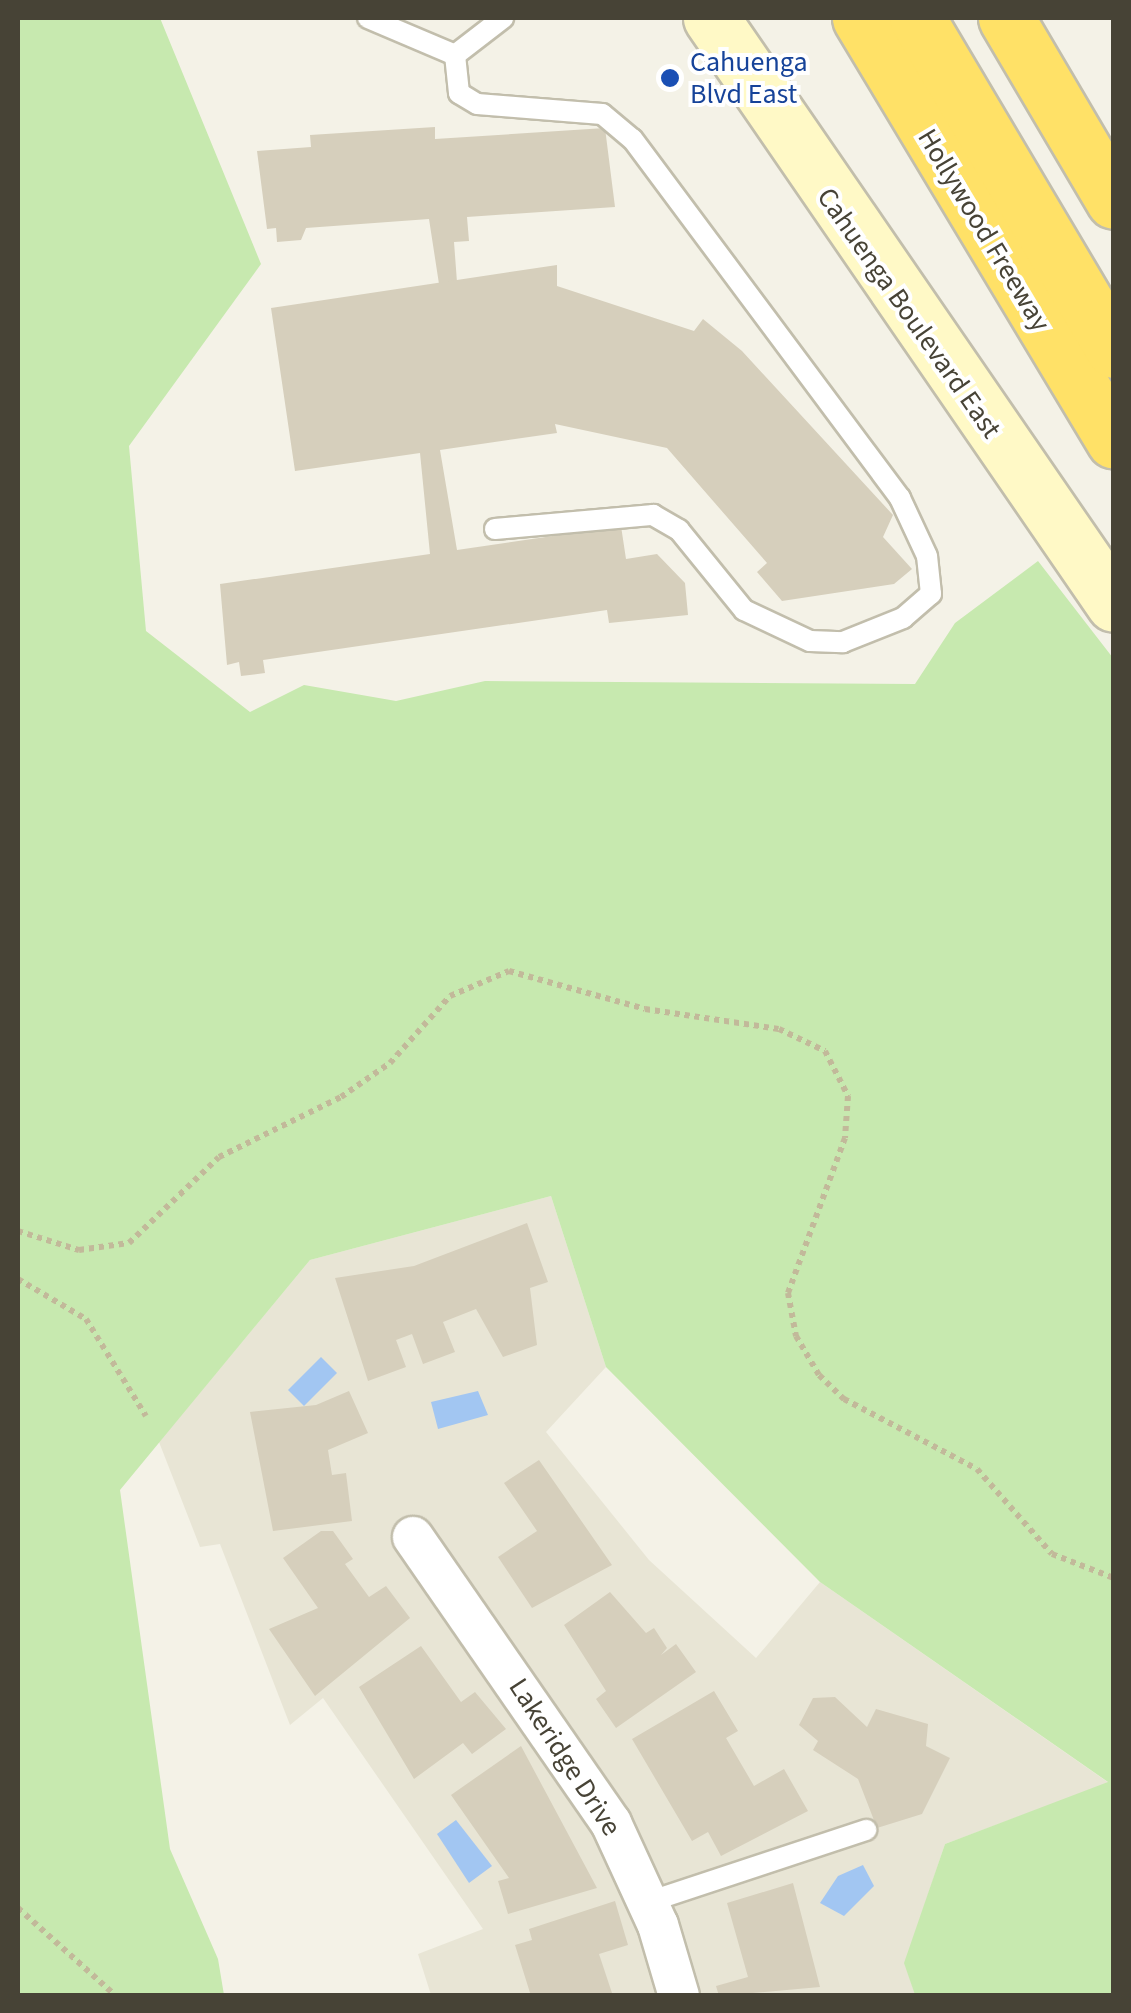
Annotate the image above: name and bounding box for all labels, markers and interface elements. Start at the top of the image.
place label: Cahuenga Blvd East [690,45,808,111]
marker: Cahuenga Blvd East [659,67,681,89]
street label: Hollywood Freeway [910,123,1058,337]
street label: Cahuenga Boulevard East [810,181,1008,445]
street label: Lakeridge Drive [502,1672,628,1842]

